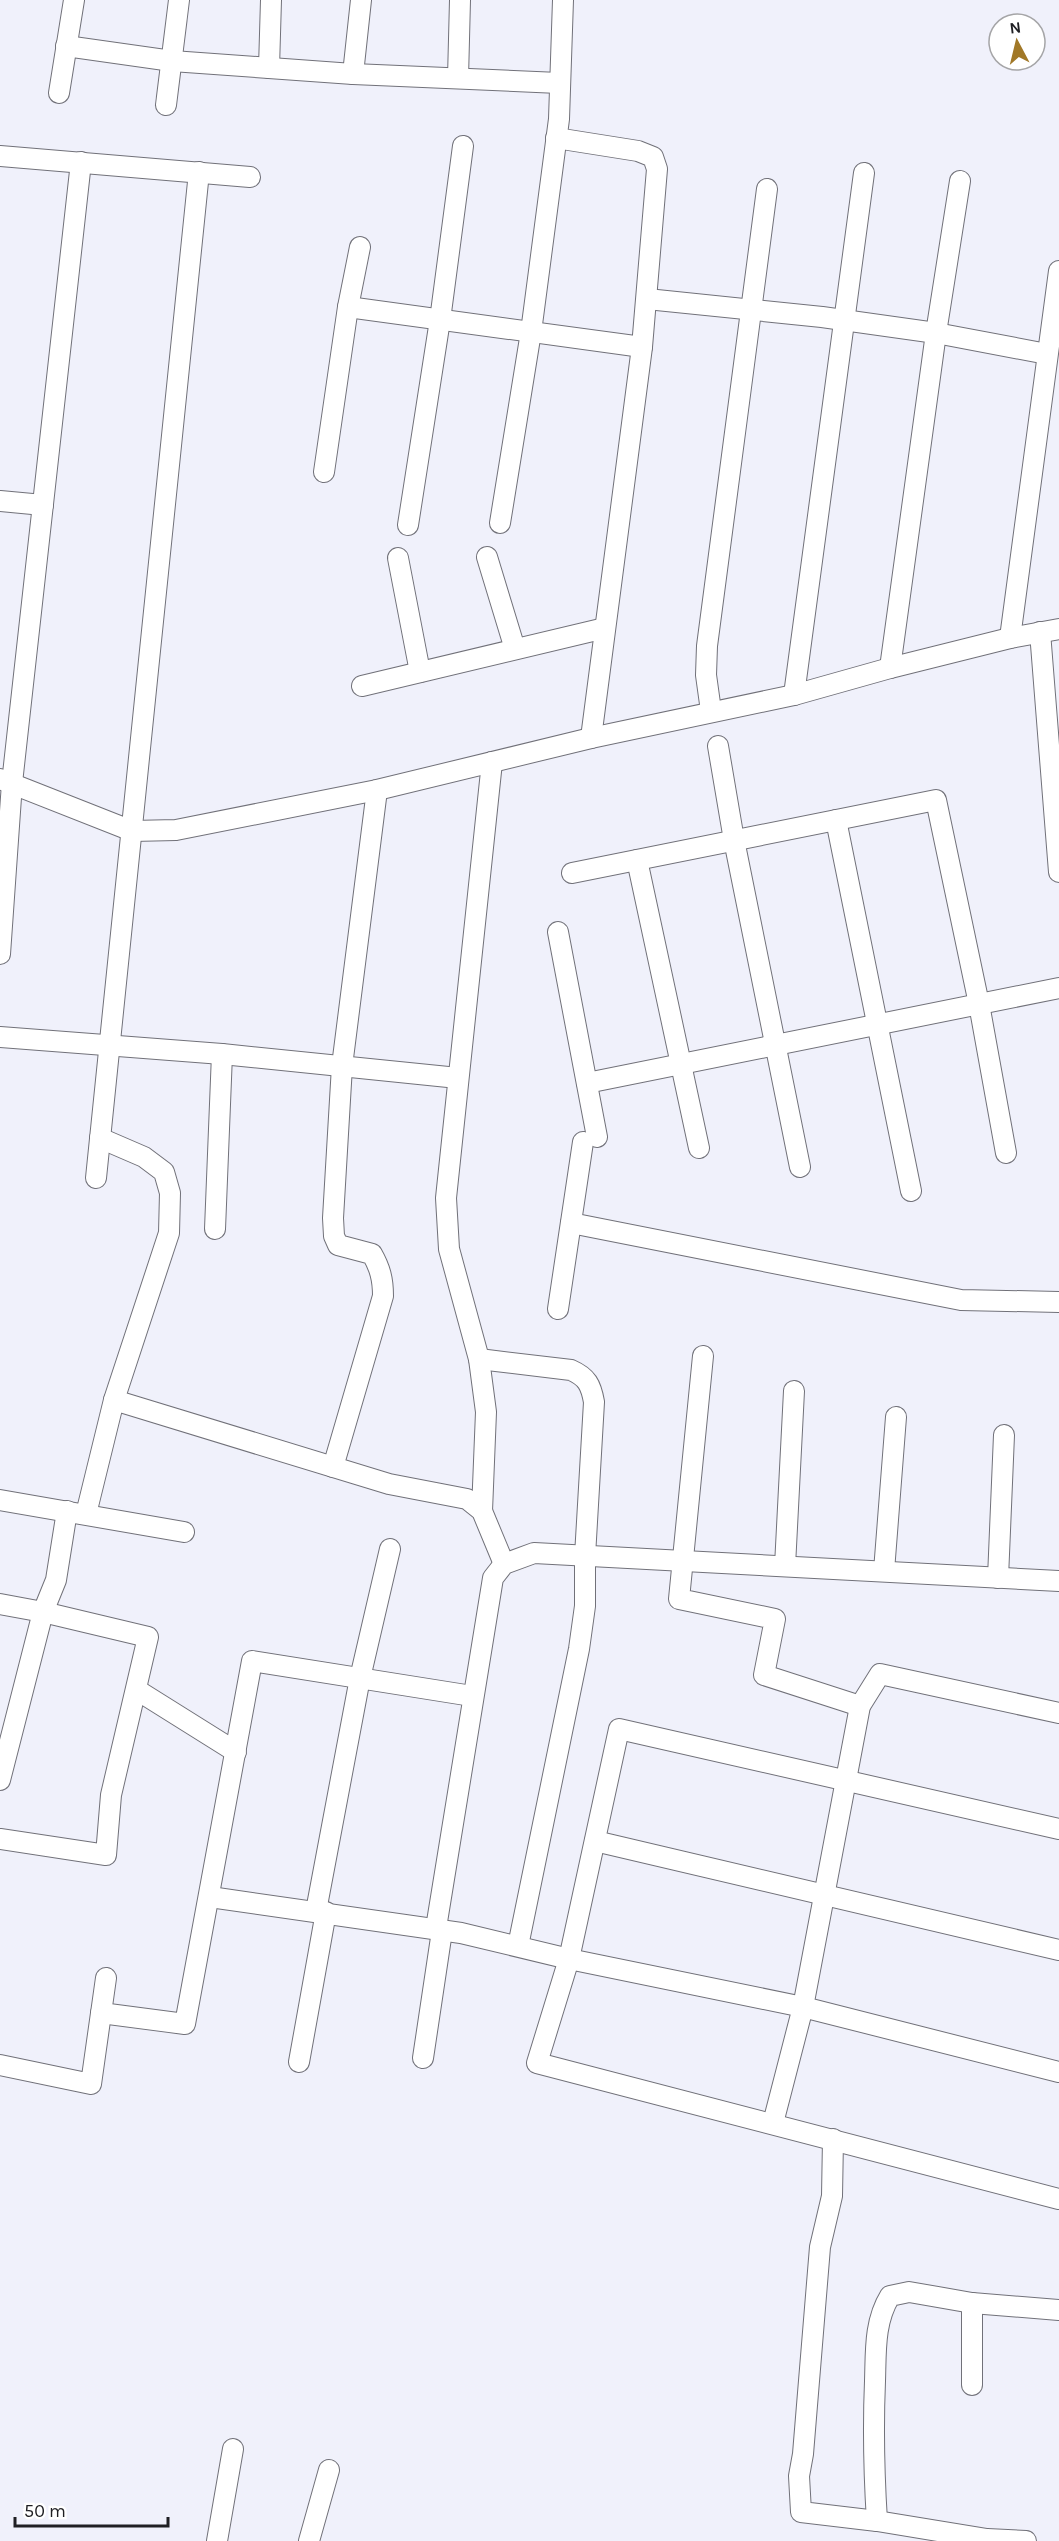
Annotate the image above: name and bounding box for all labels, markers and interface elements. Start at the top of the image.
north arrow [987,12,1047,72]
text: N [1008,17,1022,38]
scale bar [15,2490,168,2528]
text: 50 m [24,2500,66,2522]

